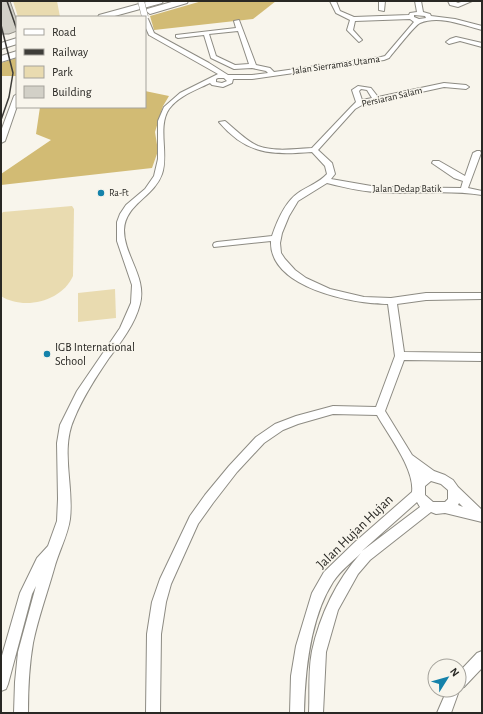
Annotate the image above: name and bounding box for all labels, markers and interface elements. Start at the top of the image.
legend [16,16,146,108]
text: Road [52,26,76,38]
text: Railway [52,46,88,59]
street label: Jalan Sierramas Utama [291,54,381,76]
text: Park [52,66,73,78]
street label: Persiaran Salam [361,85,423,109]
text: Building [52,86,92,98]
street label: Jalan Dedap Batik [372,184,442,194]
marker: Ra-Ft [96,188,106,198]
place label: Ra-Ft [109,188,130,198]
place label: IGB International School [55,341,135,367]
marker: IGB International School [42,349,52,359]
street label: Jalan Hujan Hujan [314,492,396,572]
north arrow [427,658,467,698]
text: N [448,666,461,679]

